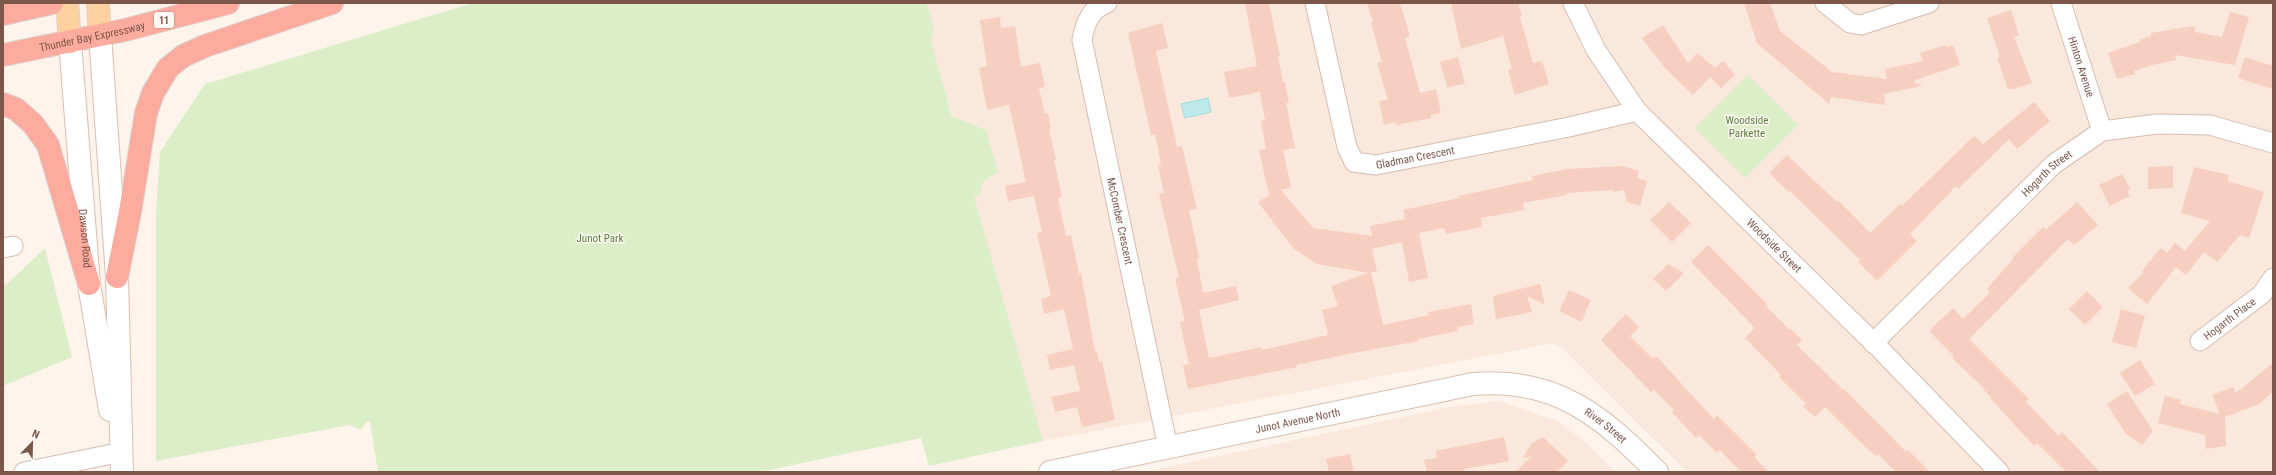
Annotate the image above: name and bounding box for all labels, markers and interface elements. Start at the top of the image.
road number: 11 [154,12,174,28]
street label: Thunder Bay Expressway [38,19,147,54]
street label: Hinton Avenue [2065,35,2097,99]
park label: Woodside Parkette [1726,114,1768,140]
street label: Gladman Crescent [1375,144,1455,172]
street label: Hogarth Street [2019,148,2075,199]
street label: McComber Crescent [1104,176,1135,266]
street label: Dawson Road [76,208,94,268]
street label: Woodside Street [1744,216,1804,275]
park label: Junot Park [577,232,623,245]
street label: Hogarth Place [2201,295,2258,343]
street label: River Street [1582,405,1629,446]
street label: Junot Avenue North [1254,406,1341,436]
north arrow [12,423,52,463]
text: N [30,427,42,442]

